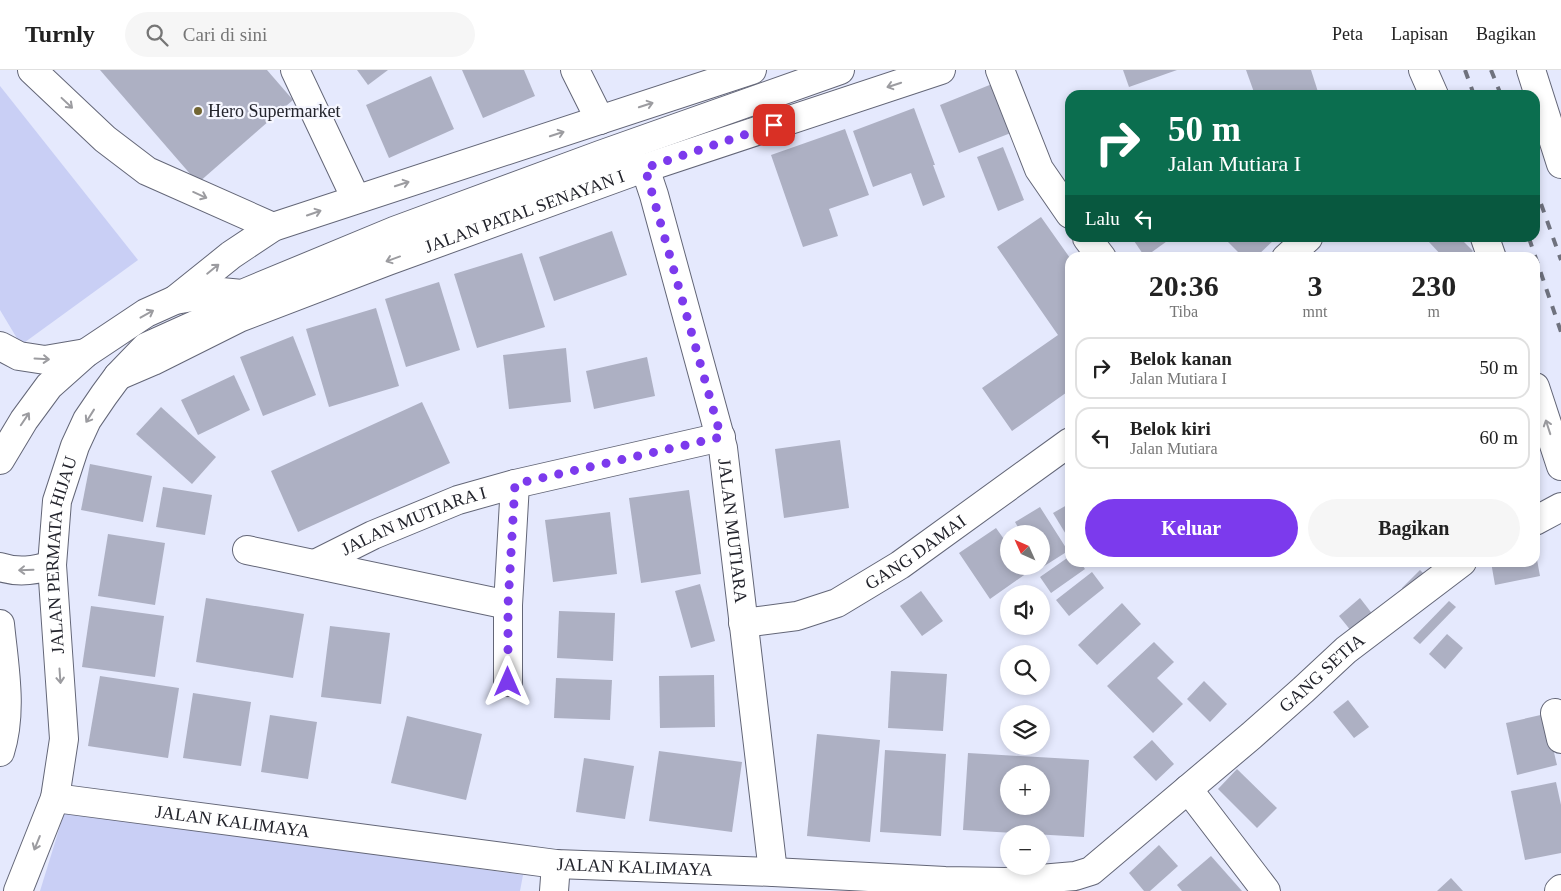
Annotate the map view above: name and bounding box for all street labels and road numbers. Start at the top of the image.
street label: JALAN PATAL SENAYAN I [422,166,627,257]
street label: JALAN PERMATA HIJAU [42,454,81,654]
street label: JALAN MUTIARA [714,457,751,604]
street label: JALAN MUTIARA I [338,483,488,559]
street label: GANG DAMAI [862,511,970,594]
street label: GANG SETIA [1275,630,1368,716]
street label: JALAN KALIMAYA [154,801,311,841]
street label: JALAN KALIMAYA [556,854,713,880]

